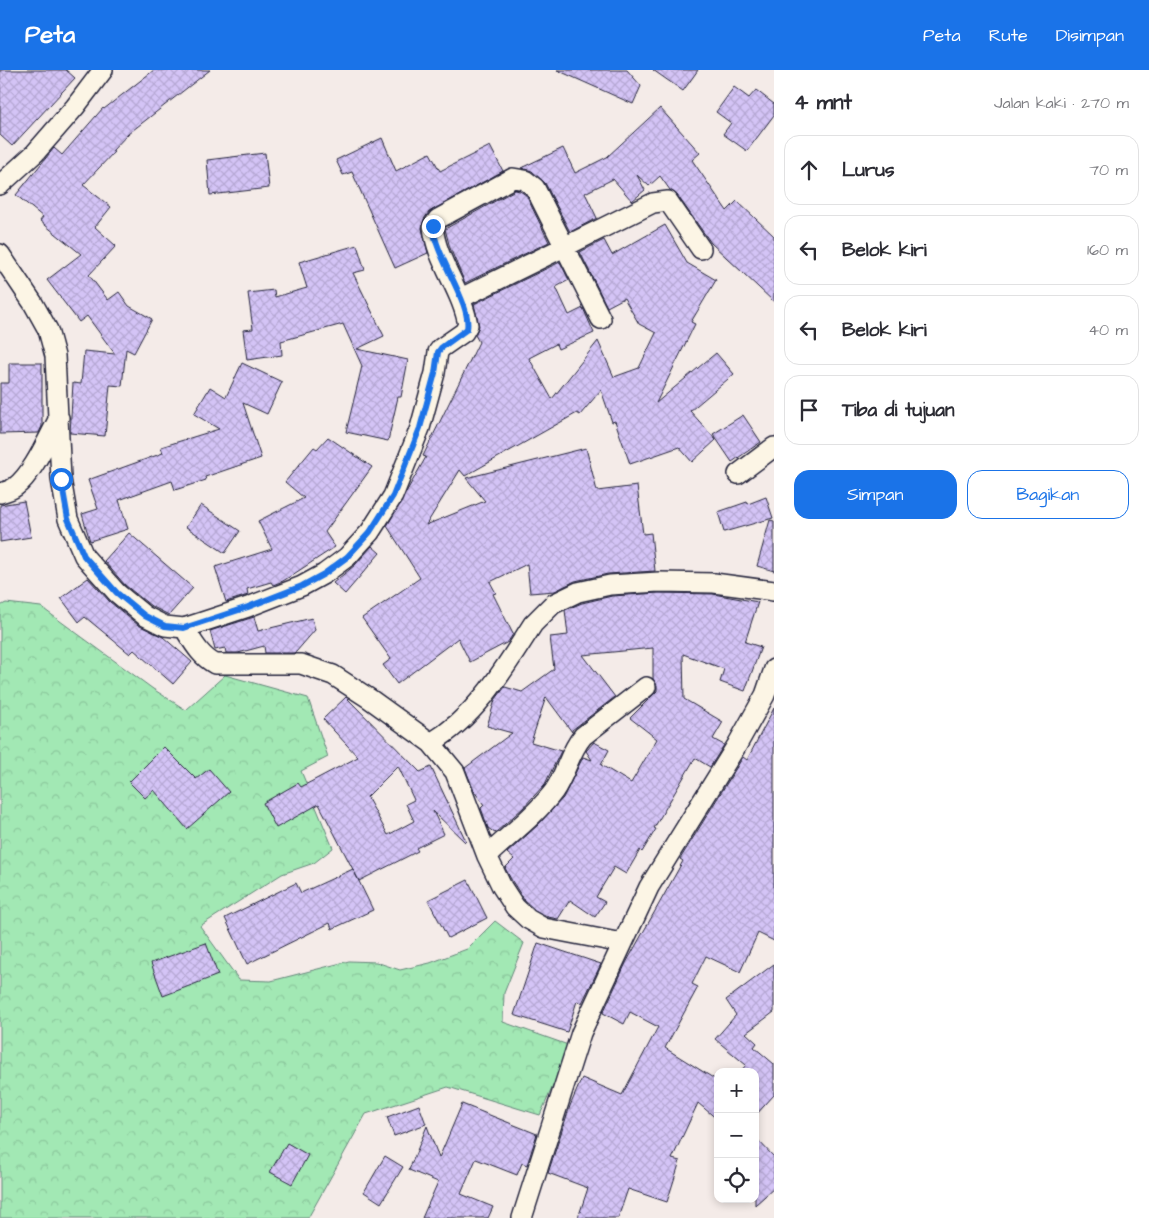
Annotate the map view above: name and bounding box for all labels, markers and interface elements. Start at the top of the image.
text: Peta [25,18,75,52]
text: Peta [923,23,961,48]
text: Rute [989,23,1028,48]
text: Disimpan [1056,23,1124,48]
text: 4 mnt [794,88,852,117]
text: Jalan kaki · 270 m [994,92,1129,114]
icon: ahead [795,156,823,184]
text: Lurus [842,157,894,184]
text: 70 m [1089,159,1128,181]
route end [422,215,445,238]
icon: left [795,236,823,264]
text: Belok kiri [842,237,927,264]
text: 160 m [1087,239,1128,261]
icon: left [795,316,823,344]
text: Belok kiri [842,317,927,344]
text: 40 m [1088,319,1128,341]
icon: arrive [795,396,823,424]
text: Tiba di tujuan [842,397,954,424]
route start [50,468,73,491]
button: Simpan [794,470,957,519]
button: Bagikan [967,470,1129,519]
map controls [714,1068,759,1203]
button: + [714,1068,759,1113]
button: − [714,1113,759,1158]
button: locate [714,1158,759,1203]

